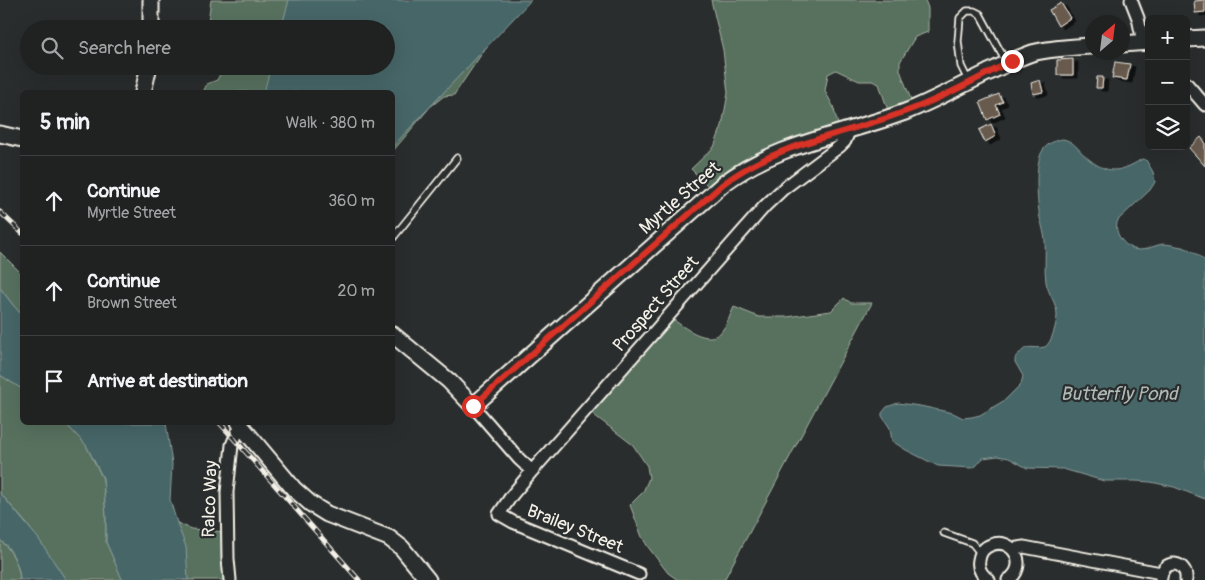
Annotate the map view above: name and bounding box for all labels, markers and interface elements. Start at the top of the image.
north arrow [1085,15,1130,60]
map controls [1145,15,1190,150]
button: + [1145,15,1190,60]
search box [20,20,395,75]
icon: search [38,34,66,62]
text: Search here [78,36,171,60]
route end [1001,50,1024,73]
button: − [1145,60,1190,105]
button: layers [1145,105,1190,150]
text: 5 min [40,109,90,136]
text: Walk · 380 m [286,113,375,133]
street label: Myrtle Street [635,156,726,240]
text: Continue [87,179,160,203]
icon: ahead [40,187,68,215]
text: 360 m [328,191,375,211]
text: Myrtle Street [87,203,176,223]
street label: Prospect Street [608,251,704,357]
text: Continue [87,269,160,293]
icon: ahead [40,277,68,305]
text: 20 m [337,281,375,301]
text: Brown Street [87,293,177,313]
icon: arrive [40,367,68,395]
text: Arrive at destination [87,369,248,393]
water label: Butterfly Pond [1061,382,1180,406]
route start [462,395,485,418]
street label: Ralco Way [197,460,223,538]
street label: Brailey Street [524,499,627,559]

